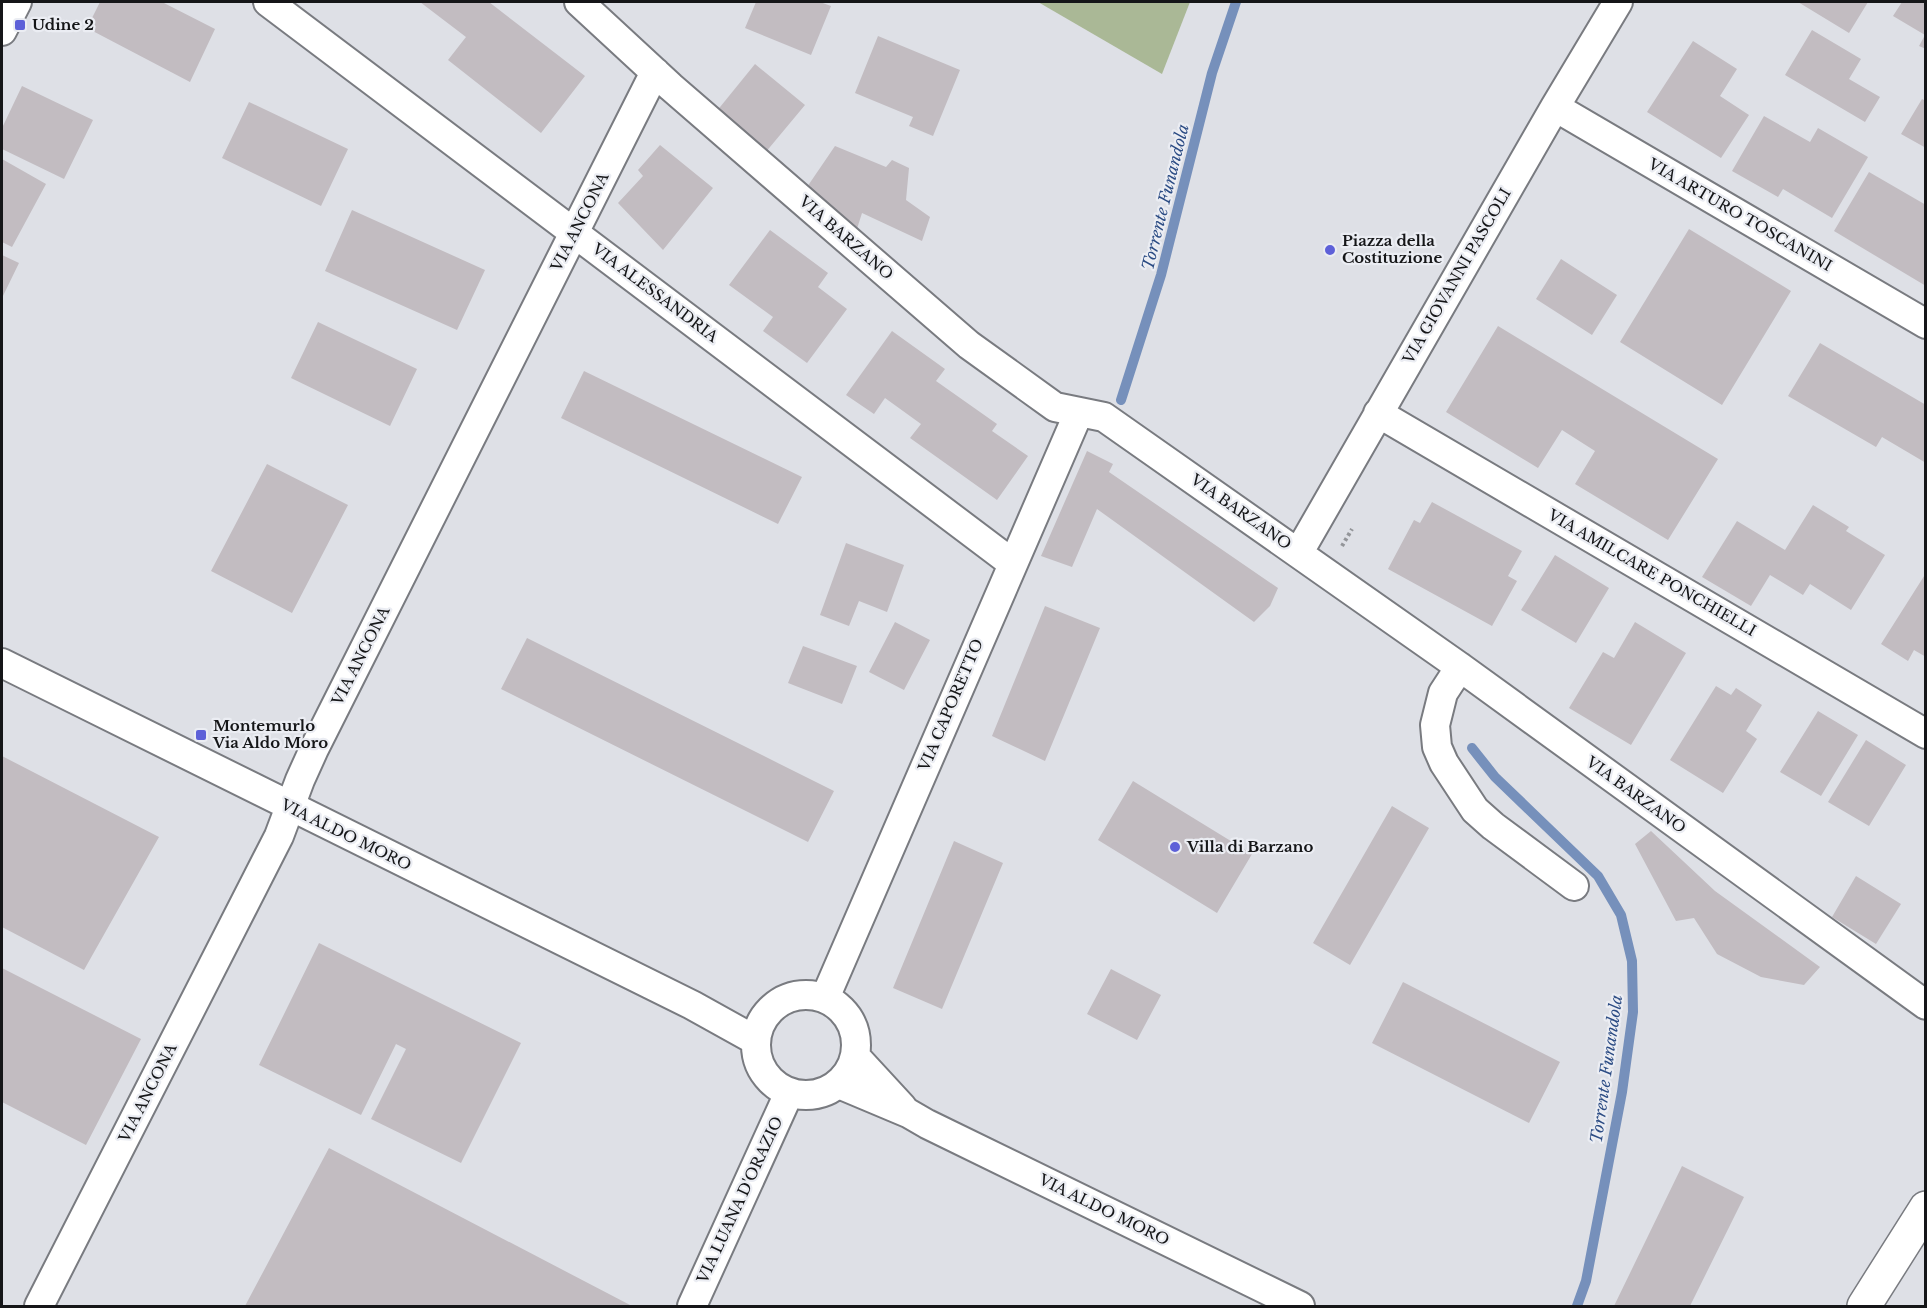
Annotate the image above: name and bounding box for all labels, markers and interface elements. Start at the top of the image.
place label: Udine 2 [32,15,94,34]
marker: Udine 2 [13,18,27,32]
water label: Torrente Funandola [1137,122,1193,272]
street label: VIA ARTURO TOSCANINI [1644,154,1836,275]
street label: VIA ANCONA [546,169,613,275]
street label: VIA GIOVANNI PASCOLI [1398,185,1515,368]
street label: VIA BARZANO [795,191,897,284]
place label: Piazza della Costituzione [1342,231,1442,267]
street label: VIA ALESSANDRIA [588,238,722,346]
marker: Piazza della Costituzione [1323,243,1337,257]
street label: VIA BARZANO [1186,469,1295,553]
street label: VIA AMILCARE PONCHIELLI [1544,505,1760,640]
street label: VIA ANCONA [327,603,394,709]
street label: VIA CAPORETTO [914,636,987,775]
place label: Montemurlo Via Aldo Moro [212,716,328,752]
marker: Montemurlo Via Aldo Moro [194,728,208,742]
street label: VIA BARZANO [1582,751,1690,837]
street label: VIA ALDO MORO [277,794,415,874]
place label: Villa di Barzano [1186,837,1313,856]
marker: Villa di Barzano [1168,840,1182,854]
water label: Torrente Funandola [1586,993,1626,1145]
street label: VIA ANCONA [114,1040,181,1146]
street label: VIA LUANA D'ORAZIO [692,1113,787,1287]
street label: VIA ALDO MORO [1035,1169,1173,1249]

